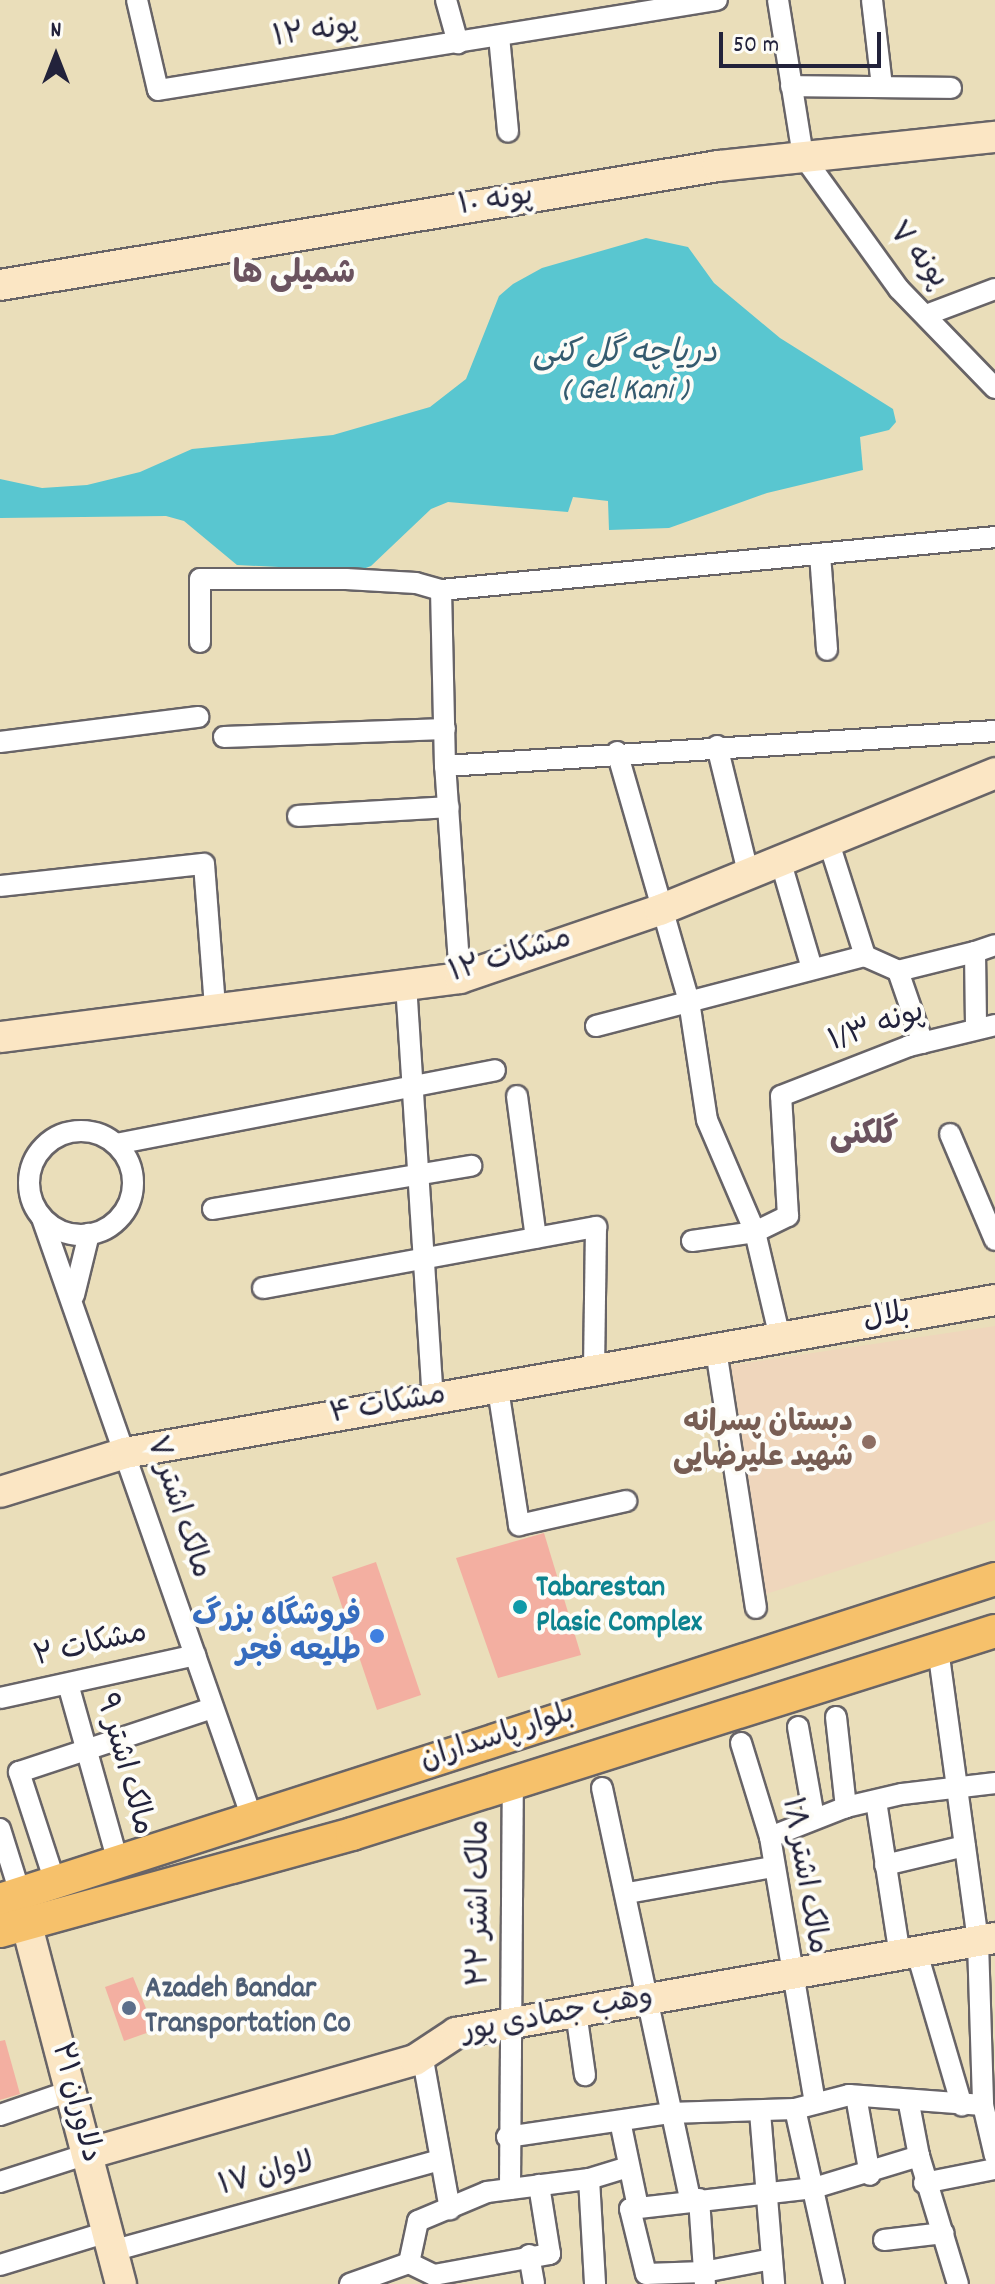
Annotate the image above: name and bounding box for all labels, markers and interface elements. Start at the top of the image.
street label: پونه ۱۲ [271,10,361,58]
north arrow [16,16,96,96]
text: N [51,16,61,47]
scale bar [723,16,885,66]
text: 50 m [733,29,779,63]
street label: پونه ۱۰ [456,179,536,227]
street label: پونه ۷ [878,216,954,298]
district label: شمیلی ها [233,257,355,295]
water label: دریاچه گل کنی ( Gel Kani ) [533,337,717,412]
street label: مشکات ۱۲ [446,922,576,994]
street label: پونه ۱/۳ [825,996,929,1062]
district label: گلکنی [830,1118,898,1156]
street label: بلال [861,1297,913,1341]
street label: مشکات ۴ [327,1379,449,1435]
place label: دبستان پسرانه شهید علیرضایی [673,1407,853,1478]
street label: مالک اشتر ۷ [135,1432,217,1584]
marker: دبستان پسرانه شهید علیرضایی [860,1433,878,1451]
place label: Tabarestan Plasic Complex [536,1572,702,1642]
marker: Tabarestan Plasic Complex [511,1598,529,1616]
place label: فروشگاه بزرگ طلیعه فجر [192,1601,361,1672]
street label: مشکات ۲ [31,1617,151,1677]
marker: فروشگاه بزرگ طلیعه فجر [368,1627,386,1645]
street label: مالک اشتر ۹ [85,1690,159,1840]
street label: بلوار پاسداران [416,1697,580,1781]
street label: مالک اشتر ۱۸ [771,1795,833,1957]
street label: مالک اشتر ۲۲ [464,1819,500,1987]
place label: Azadeh Bandar Transportation Co [145,1973,351,2044]
street label: وهب جمادی پور [460,1981,656,2053]
marker: Azadeh Bandar Transportation Co [120,1999,138,2017]
street label: دلاوران ۲۱ [41,2039,107,2167]
street label: لاوان ۱۷ [215,2147,319,2207]

